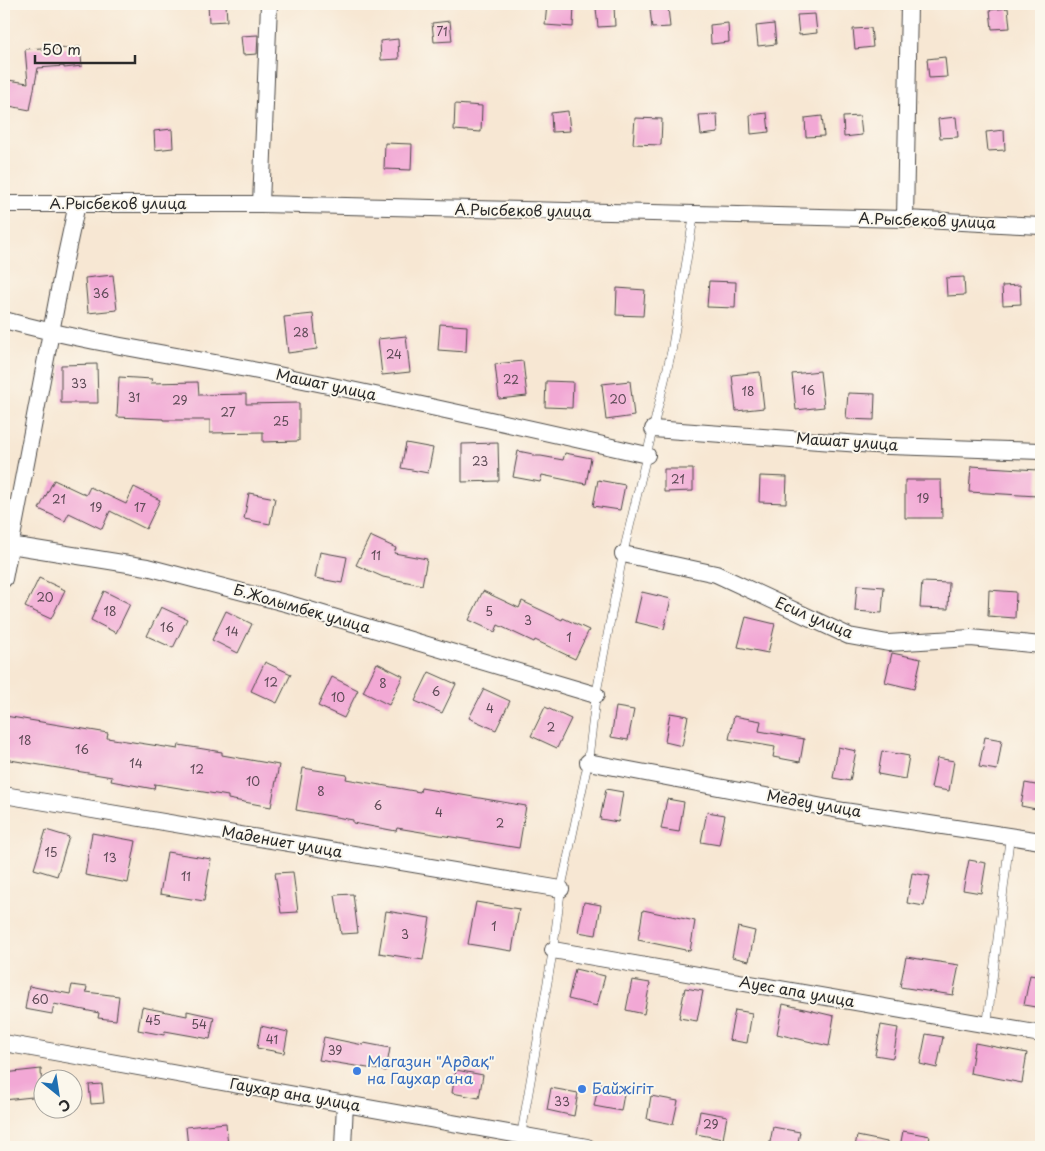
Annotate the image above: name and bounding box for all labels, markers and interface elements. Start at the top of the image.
house number: 71 [436,22,448,40]
scale bar [35,32,135,64]
text: 50 m [42,37,81,60]
street label: А.Рысбеков улица [49,191,187,214]
street label: А.Рысбеков улица [454,197,592,222]
street label: А.Рысбеков улица [858,206,996,233]
house number: 36 [93,284,109,302]
house number: 28 [293,323,309,341]
house number: 24 [386,345,402,363]
street label: Машат улица [274,362,379,406]
house number: 22 [503,370,519,388]
house number: 33 [71,374,87,392]
house number: 16 [801,381,815,399]
house number: 18 [742,382,754,400]
house number: 31 [128,388,140,406]
house number: 20 [609,390,627,408]
house number: 29 [172,391,188,409]
house number: 27 [221,403,236,421]
house number: 25 [273,412,289,430]
street label: Машат улица [795,425,899,456]
house number: 23 [472,452,488,470]
house number: 21 [671,470,685,488]
house number: 19 [917,489,929,507]
house number: 21 [52,490,66,508]
house number: 19 [90,498,102,516]
house number: 17 [134,498,146,516]
house number: 11 [371,546,381,564]
street label: Б.Жолымбек улица [231,577,374,638]
house number: 20 [36,588,54,606]
street label: Есил улица [772,590,858,644]
house number: 18 [104,602,116,620]
house number: 5 [485,602,493,620]
house number: 3 [524,611,532,629]
house number: 16 [160,618,174,636]
house number: 14 [225,622,239,640]
house number: 1 [566,628,572,646]
house number: 12 [264,673,278,691]
house number: 8 [379,674,387,692]
house number: 6 [432,682,440,700]
house number: 10 [331,688,345,706]
house number: 4 [486,699,494,717]
house number: 2 [547,718,555,736]
house number: 18 [19,731,31,749]
house number: 16 [75,740,89,758]
house number: 14 [129,754,143,772]
house number: 12 [190,760,204,778]
house number: 10 [246,772,260,790]
house number: 8 [317,782,325,800]
street label: Медеу улица [765,783,864,822]
house number: 6 [374,796,382,814]
house number: 4 [435,803,443,821]
house number: 2 [496,814,504,832]
street label: Мадениет улица [220,819,345,863]
house number: 15 [44,843,58,861]
house number: 13 [103,848,117,866]
house number: 11 [181,867,191,885]
house number: 1 [491,917,497,935]
house number: 3 [401,925,409,943]
street label: Ауес апа улица [738,969,857,1012]
house number: 60 [31,990,49,1008]
house number: 45 [145,1011,161,1029]
house number: 54 [191,1015,207,1033]
house number: 41 [266,1030,278,1048]
house number: 39 [328,1041,342,1059]
place label: Магазин "Ардақ" на Гаухар ана [367,1049,495,1089]
marker: Магазин "Ардақ" на Гаухар ана [351,1065,363,1077]
north arrow [32,1068,82,1118]
street label: Гаухар ана улица [228,1071,363,1116]
place label: Байжігіт [592,1076,654,1099]
marker: Байжігіт [576,1083,588,1095]
house number: 33 [554,1092,570,1110]
text: С [55,1094,75,1117]
house number: 29 [703,1115,719,1133]

